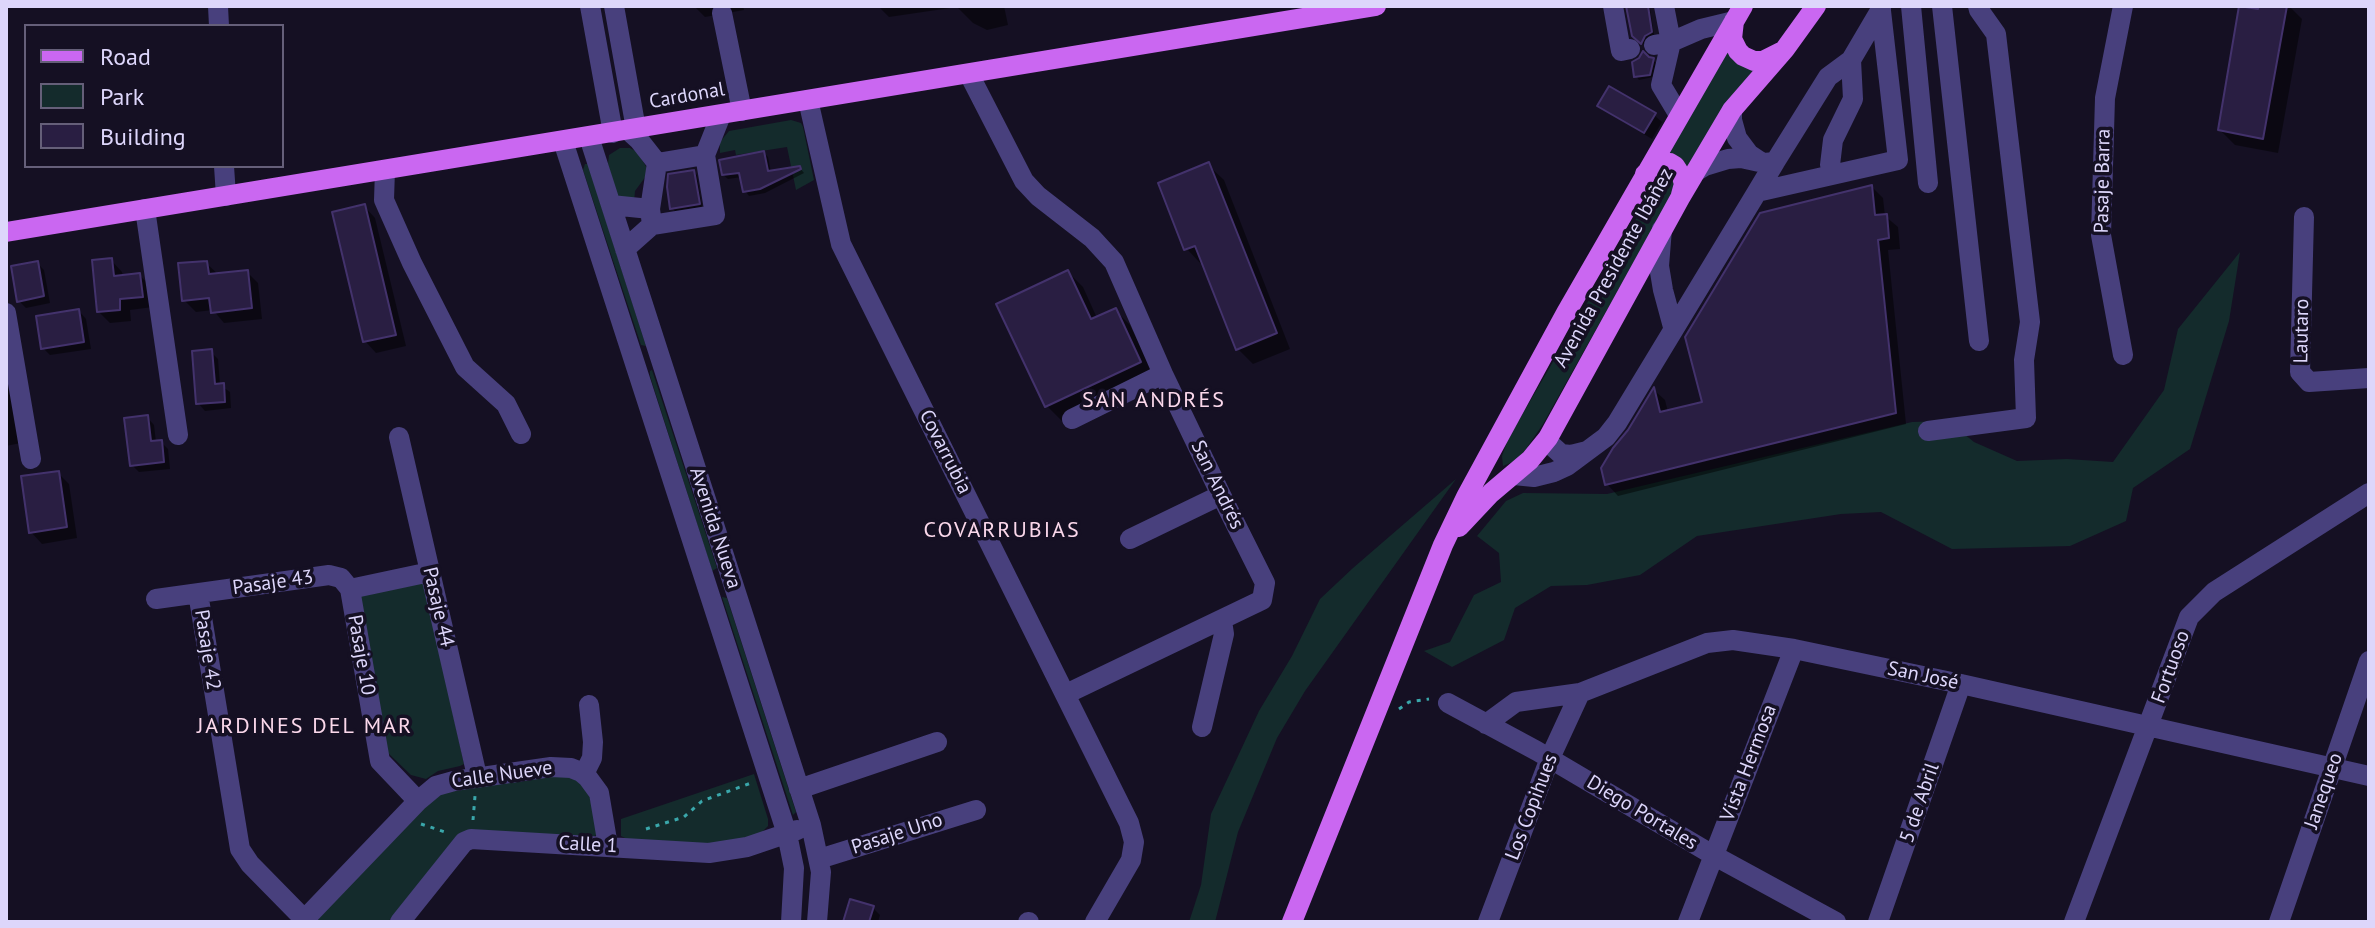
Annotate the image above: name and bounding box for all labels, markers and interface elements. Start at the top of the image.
legend [24,24,284,168]
text: Road [100,41,151,72]
street label: Cardonal [648,78,726,114]
text: Park [100,81,144,112]
text: Building [100,121,186,152]
street label: Pasaje Barra [2090,128,2116,234]
street label: Avenida Presidente Ibáñez [1549,164,1679,372]
street label: Lautaro [2289,298,2315,364]
district label: SAN ANDRÉS [1082,388,1226,414]
street label: Covarrubia [914,406,976,498]
street label: San Andrés [1185,437,1249,533]
street label: Avenida Nueva [684,464,746,592]
district label: COVARRUBIAS [923,518,1081,544]
street label: Pasaje 43 [231,565,315,601]
street label: Pasaje 44 [417,565,459,649]
street label: Pasaje 42 [189,608,225,692]
street label: Pasaje 10 [342,613,380,697]
street label: Fortuoso [2147,627,2195,707]
street label: San José [1885,657,1961,695]
street label: Vista Hermosa [1716,701,1782,825]
district label: JARDINES DEL MAR [197,714,413,740]
street label: Janequeo [2300,750,2348,832]
street label: Los Copihues [1501,751,1563,863]
street label: Calle Nueve [450,756,554,794]
street label: 5 de Abril [1895,760,1945,846]
street label: Diego Portales [1582,771,1702,855]
street label: Pasaje Uno [848,808,946,860]
street label: Calle 1 [558,831,618,859]

